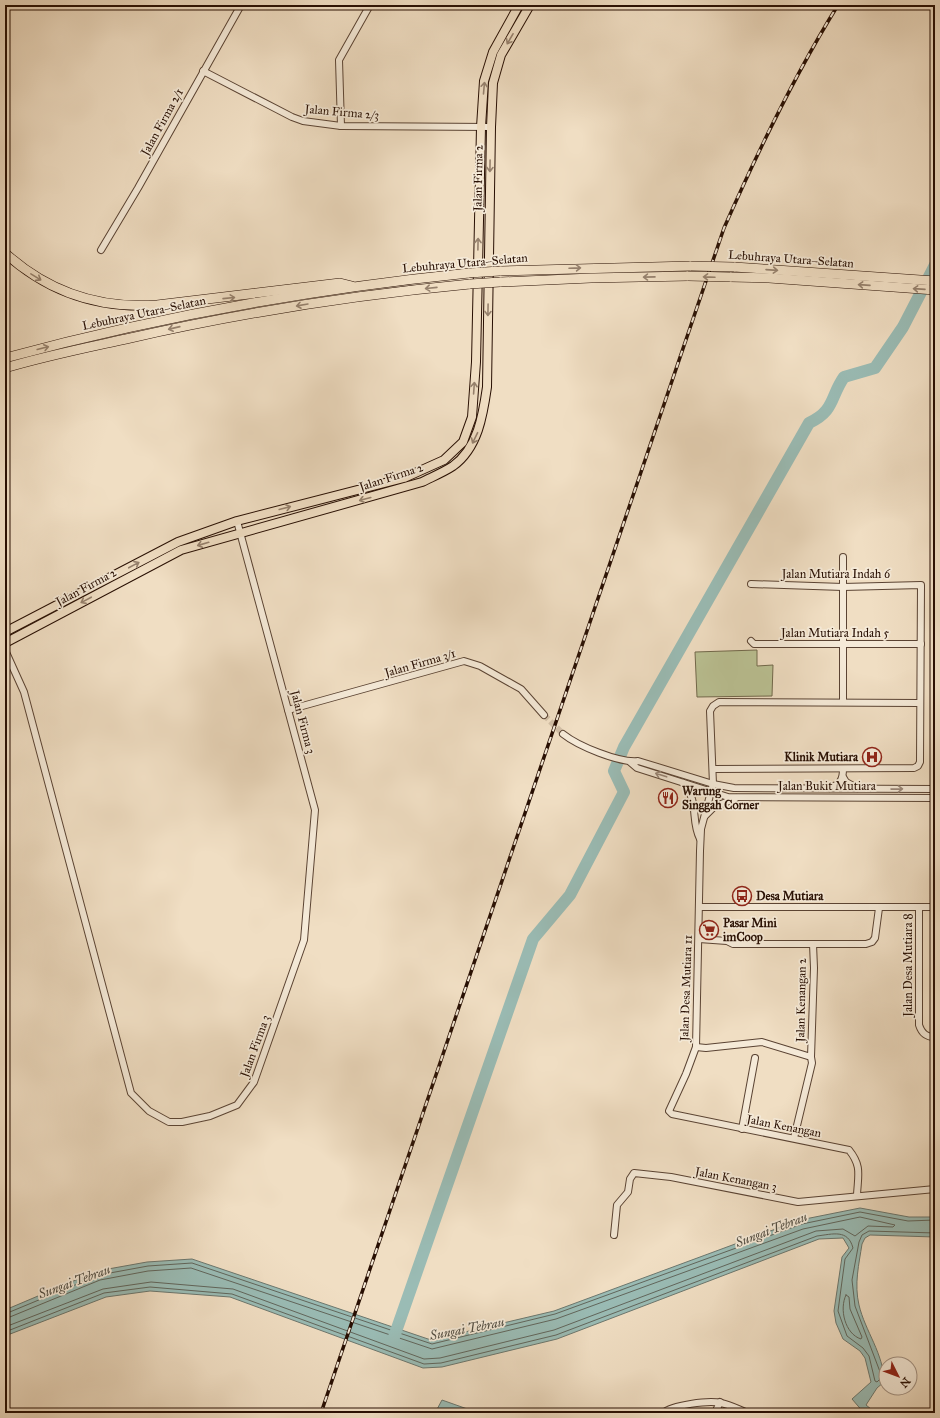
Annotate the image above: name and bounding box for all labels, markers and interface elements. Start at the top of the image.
one-way arrow [506,33,514,45]
one-way arrow [480,82,487,95]
street label: Jalan Firma 2/1 [137,86,187,160]
street label: Jalan Firma 2/3 [302,102,380,123]
street label: Jalan Firma 2 [470,145,487,213]
one-way arrow [487,159,494,172]
one-way arrow [474,238,482,251]
street label: Lebuhraya Utara–Selatan [728,248,855,270]
street label: Lebuhraya Utara–Selatan [402,251,529,275]
one-way arrow [568,265,581,272]
one-way arrow [765,266,778,273]
one-way arrow [30,273,42,281]
one-way arrow [643,273,656,281]
one-way arrow [703,273,716,280]
one-way arrow [858,282,871,289]
one-way arrow [425,284,438,291]
one-way arrow [913,286,926,293]
street label: Lebuhraya Utara–Selatan [81,293,207,333]
one-way arrow [223,294,236,301]
one-way arrow [296,301,309,309]
one-way arrow [484,303,492,316]
one-way arrow [168,324,181,332]
one-way arrow [36,344,49,351]
one-way arrow [471,382,478,395]
one-way arrow [471,432,478,444]
street label: Jalan Firma 2 [355,460,425,495]
one-way arrow [359,496,372,503]
one-way arrow [278,504,291,512]
one-way arrow [196,541,209,548]
one-way arrow [128,560,140,568]
street label: Jalan Firma 2 [52,565,119,611]
street label: Jalan Mutiara Indah 6 [780,567,891,582]
one-way arrow [80,597,92,605]
street label: Jalan Mutiara Indah 5 [779,626,889,641]
street label: Jalan Firma 3/1 [381,646,458,681]
street label: Jalan Firma 3 [286,687,318,756]
hospital icon: Klinik Mutiara [861,746,883,768]
place label: Klinik Mutiara [784,750,859,764]
one-way arrow [655,771,667,779]
street label: Jalan Bukit Mutiara [776,779,877,794]
place label: Warung Singgah Corner [682,784,759,813]
one-way arrow [890,785,903,793]
restaurant icon: Warung Singgah Corner [657,787,679,809]
bus stop icon: Desa Mutiara [731,885,753,907]
place label: Desa Mutiara [756,889,824,903]
street label: Jalan Desa Mutiara 8 [901,913,916,1019]
place label: Pasar Mini imCoop [723,916,777,945]
supermarket icon: Pasar Mini imCoop [698,919,720,941]
street label: Jalan Desa Mutiara 11 [677,934,696,1043]
street label: Jalan Kenangan 2 [793,958,810,1044]
street label: Jalan Firma 3 [237,1013,274,1081]
street label: Jalan Kenangan [743,1112,823,1141]
street label: Jalan Kenangan 3 [692,1164,778,1195]
water label: Sungai Tebrau [732,1209,810,1251]
water label: Sungai Tebrau [35,1261,113,1303]
water label: Sungai Tebrau [428,1314,506,1344]
north arrow [878,1356,918,1396]
text: N [897,1375,913,1391]

